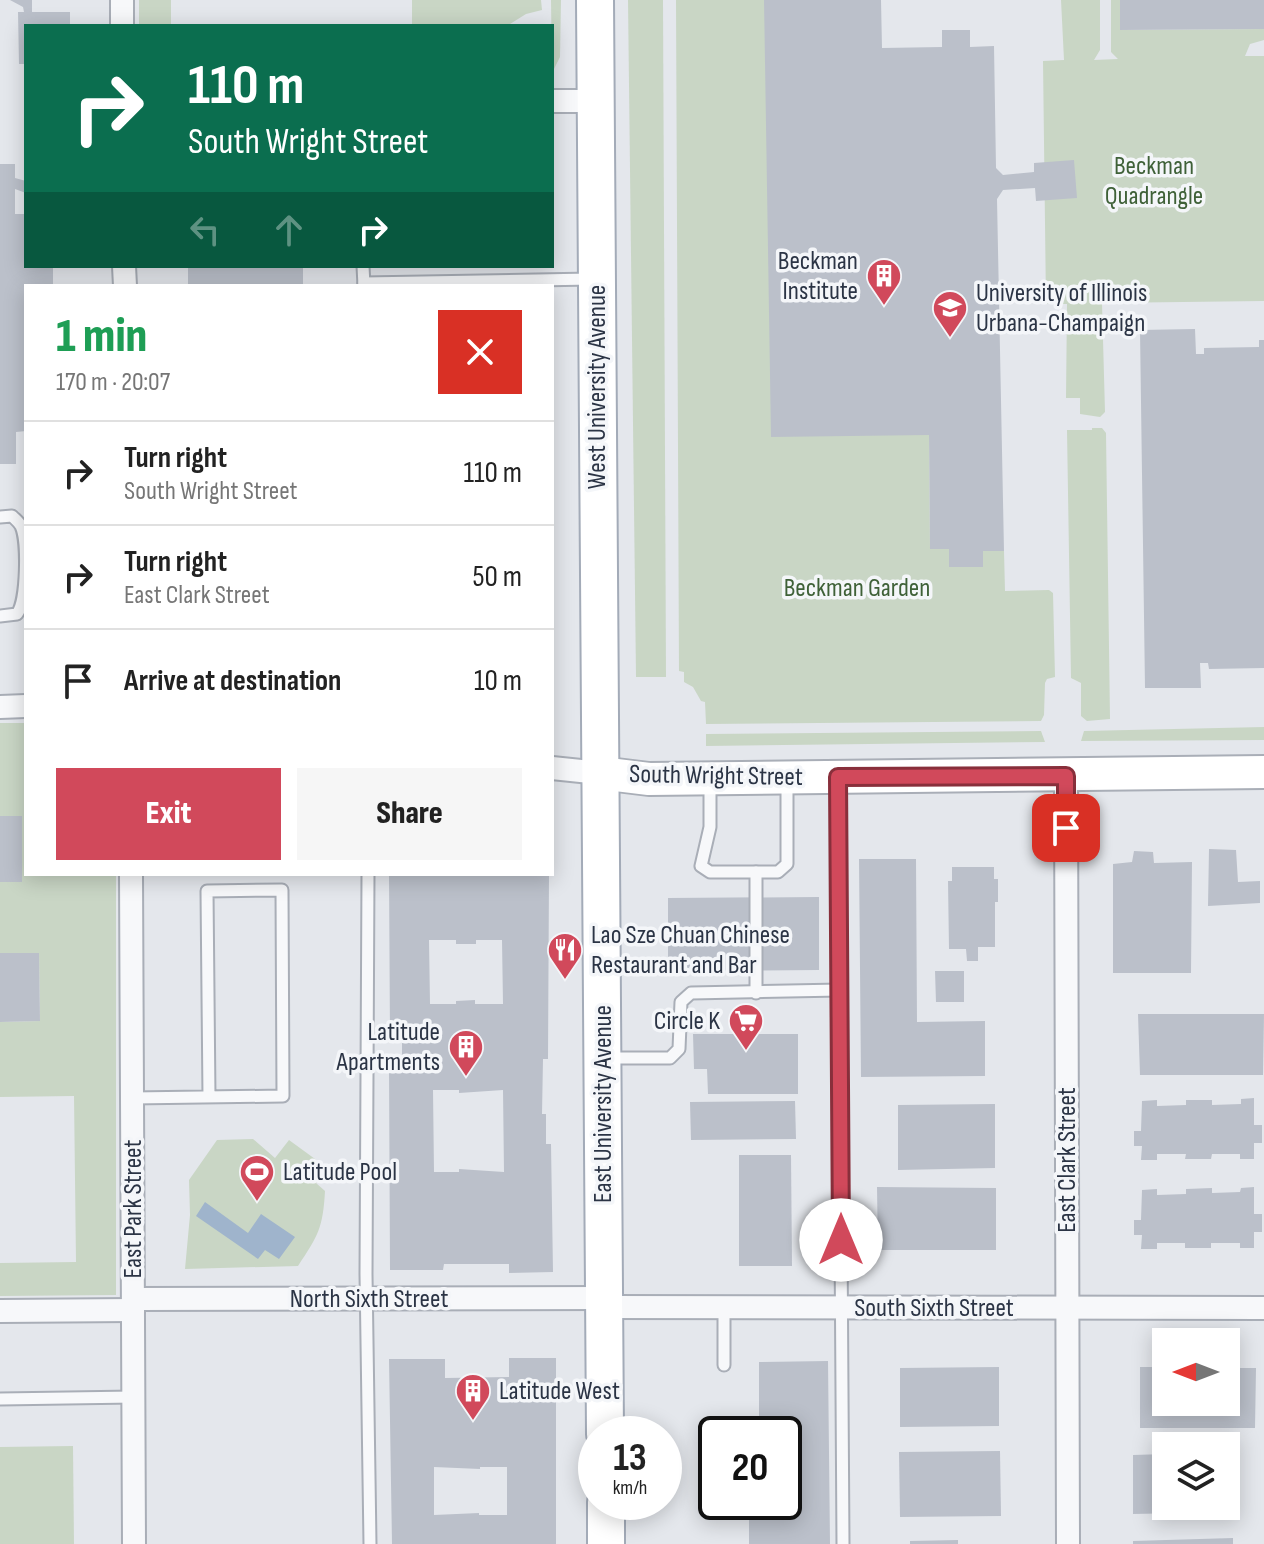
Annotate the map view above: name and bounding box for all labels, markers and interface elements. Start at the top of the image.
text: 110 m [188,53,304,120]
icon: right [56,56,160,160]
text: South Wright Street [188,121,428,164]
park label: Beckman Quadrangle [1105,151,1203,212]
icon: left [183,208,227,252]
icon: ahead [267,208,311,252]
icon: right [351,208,395,252]
place label: Beckman Institute [778,246,858,307]
building icon: Beckman Institute [865,257,903,307]
place label: University of Illinois Urbana-Champaign [976,278,1147,339]
street label: West University Avenue [582,285,613,489]
school or university icon: University of Illinois Urbana-Champaign [931,289,969,339]
text: 1 min [56,308,147,365]
button: close [438,310,522,394]
text: 170 m · 20:07 [56,367,170,398]
text: Turn right [124,440,227,476]
icon: right [56,451,100,495]
text: 110 m [464,455,522,491]
text: South Wright Street [124,476,298,507]
text: Turn right [124,544,227,580]
icon: right [56,555,100,599]
text: 50 m [473,559,522,595]
park label: Beckman Garden [784,573,930,604]
text: East Clark Street [124,580,270,611]
icon: arrive [56,659,100,703]
text: Arrive at destination [124,663,341,699]
text: 10 m [474,663,522,699]
street label: South Wright Street [629,759,803,793]
button: Exit [56,768,281,860]
button: Share [297,768,522,860]
pin [1032,794,1100,862]
icon: arrive [1044,806,1088,850]
place label: Lao Sze Chuan Chinese Restaurant and Bar [591,920,790,981]
restaurant icon: Lao Sze Chuan Chinese Restaurant and Bar [546,931,584,981]
supermarket icon: Circle K [727,1002,765,1052]
street label: East University Avenue [588,1005,619,1203]
place label: Circle K [654,1006,720,1037]
place label: Latitude Apartments [335,1017,440,1078]
building icon: Latitude Apartments [447,1028,485,1078]
street label: East Clark Street [1052,1087,1083,1233]
street label: East Park Street [118,1140,149,1278]
sports icon: Latitude Pool [238,1153,276,1203]
place label: Latitude Pool [283,1157,397,1188]
position arrow [799,1198,883,1282]
street label: North Sixth Street [290,1284,448,1315]
street label: South Sixth Street [854,1293,1014,1324]
north arrow [1152,1328,1240,1416]
map controls [1152,1328,1240,1520]
building icon: Latitude West [454,1372,492,1422]
place label: Latitude West [499,1376,620,1407]
speed limit sign: 20 [698,1416,802,1520]
button: layers [1152,1432,1240,1520]
text: 13 [613,1434,647,1482]
text: km/h [613,1476,647,1500]

